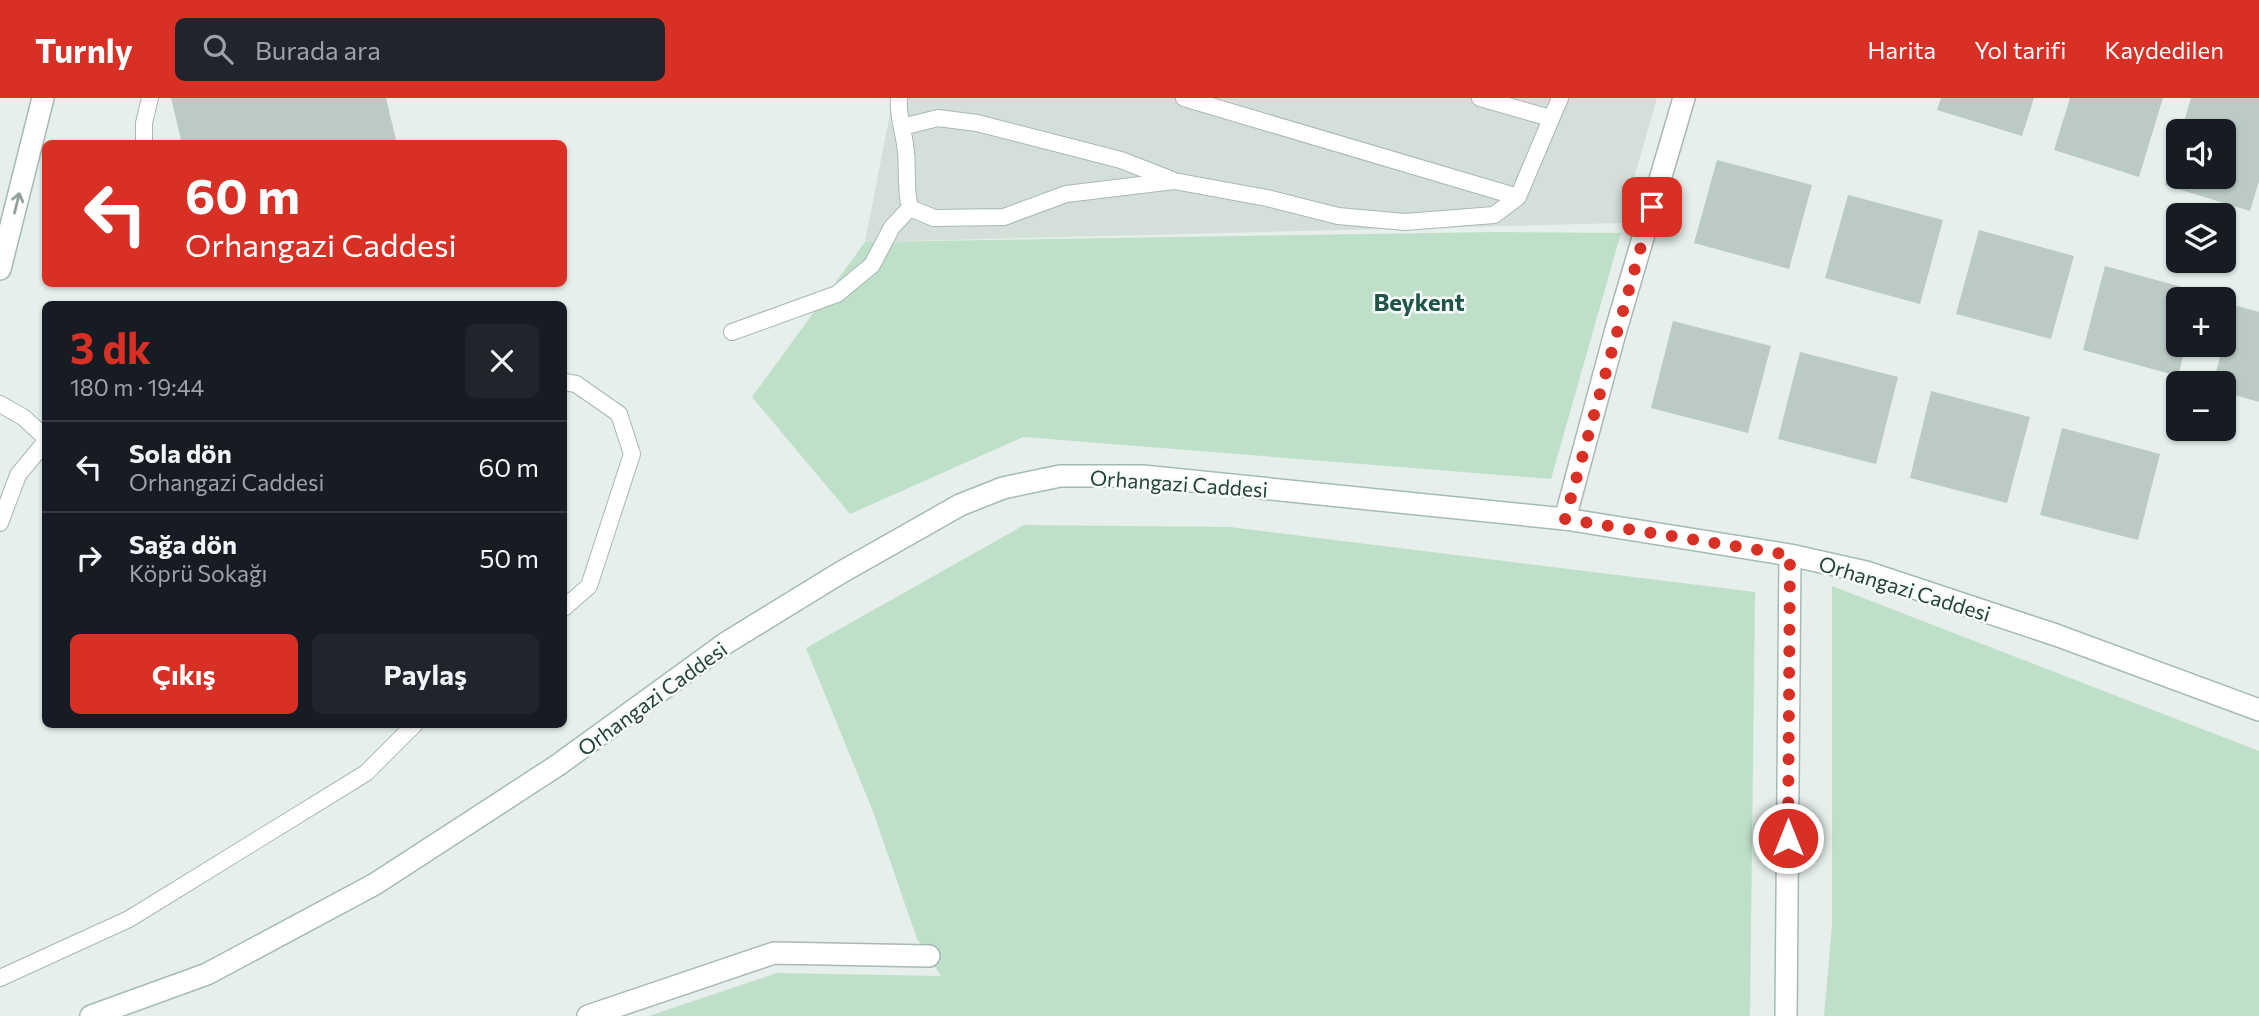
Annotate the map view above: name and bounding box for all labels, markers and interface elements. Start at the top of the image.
search box [175,18,665,81]
text: Turnly [35,29,133,70]
icon: search [199,30,237,68]
text: Burada ara [255,34,381,65]
text: Harita [1867,35,1936,64]
text: Yol tarifi [1974,35,2066,64]
text: Kaydedilen [2104,35,2224,64]
map controls [2166,119,2236,441]
button: sound [2166,119,2236,189]
text: 60 m [185,164,300,224]
icon: left [70,168,161,259]
pin [1622,177,1682,237]
icon: arrive [1633,188,1671,226]
one-way arrow [11,192,24,215]
button: layers [2166,203,2236,273]
text: Orhangazi Caddesi [185,224,457,264]
district label: Beykent [1373,287,1465,316]
button: + [2166,287,2236,357]
text: 3 dk [70,321,151,373]
button: close [465,324,539,398]
button: − [2166,371,2236,441]
text: 180 m · 19:44 [70,373,204,401]
text: Sola dön [129,437,232,468]
icon: left [70,448,108,486]
text: 60 m [479,451,539,482]
street label: Orhangazi Caddesi [1089,464,1269,502]
text: Orhangazi Caddesi [129,468,324,496]
text: Sağa dön [129,528,237,559]
icon: right [70,539,108,577]
text: 50 m [479,542,539,573]
street label: Orhangazi Caddesi [1816,550,1994,626]
text: Köprü Sokağı [129,559,268,587]
button: Çıkış [70,634,298,714]
button: Paylaş [312,634,539,714]
street label: Orhangazi Caddesi [573,635,731,761]
position arrow [1751,801,1825,875]

